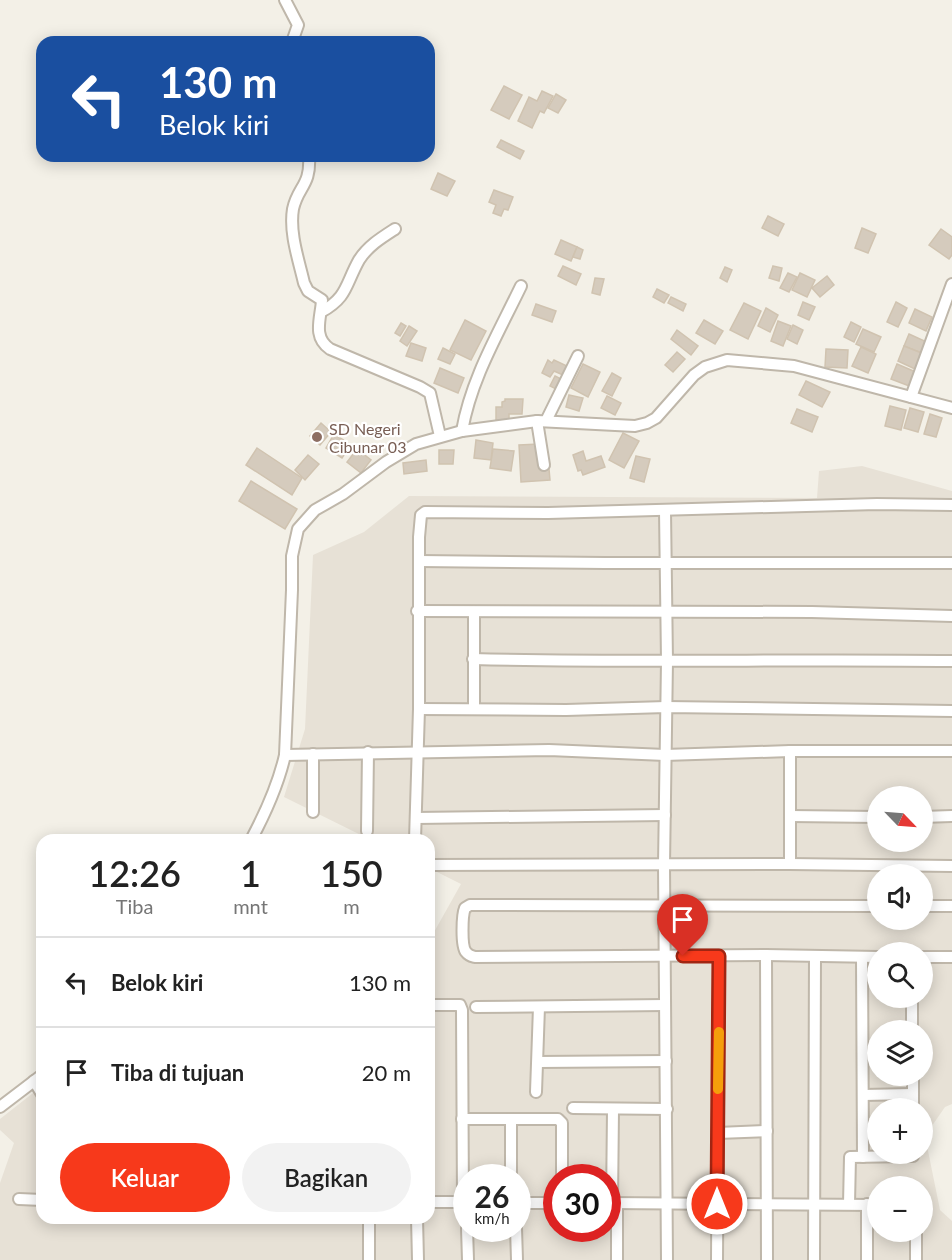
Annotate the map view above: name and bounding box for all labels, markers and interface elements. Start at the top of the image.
text: 130 m [159,57,277,107]
icon: left [60,60,138,138]
text: Belok kiri [159,108,269,141]
place label: SD Negeri Cibunar 03 [329,419,406,456]
marker: SD Negeri Cibunar 03 [310,430,324,444]
north arrow [867,786,933,852]
map controls [867,786,933,1242]
text: 12:26 [88,851,181,895]
text: 1 [240,851,261,895]
text: 150 [320,851,383,895]
button: sound [867,864,933,930]
text: Tiba [116,894,153,918]
text: mnt [233,894,268,918]
text: m [343,894,360,918]
pin [657,894,708,956]
icon: arrive [666,903,699,936]
button: search [867,942,933,1008]
icon: left [60,966,93,999]
text: Belok kiri [111,969,203,996]
text: 130 m [349,969,411,996]
button: layers [867,1020,933,1086]
icon: arrive [60,1056,93,1089]
text: Tiba di tujuan [111,1059,244,1086]
text: 20 m [362,1059,411,1086]
button: + [867,1098,933,1164]
button: Keluar [60,1143,230,1212]
button: Bagikan [242,1143,411,1212]
speed limit sign: 30 [543,1164,621,1242]
position arrow [685,1172,749,1236]
button: − [867,1176,933,1242]
text: 26 [475,1178,509,1214]
text: km/h [474,1209,510,1227]

